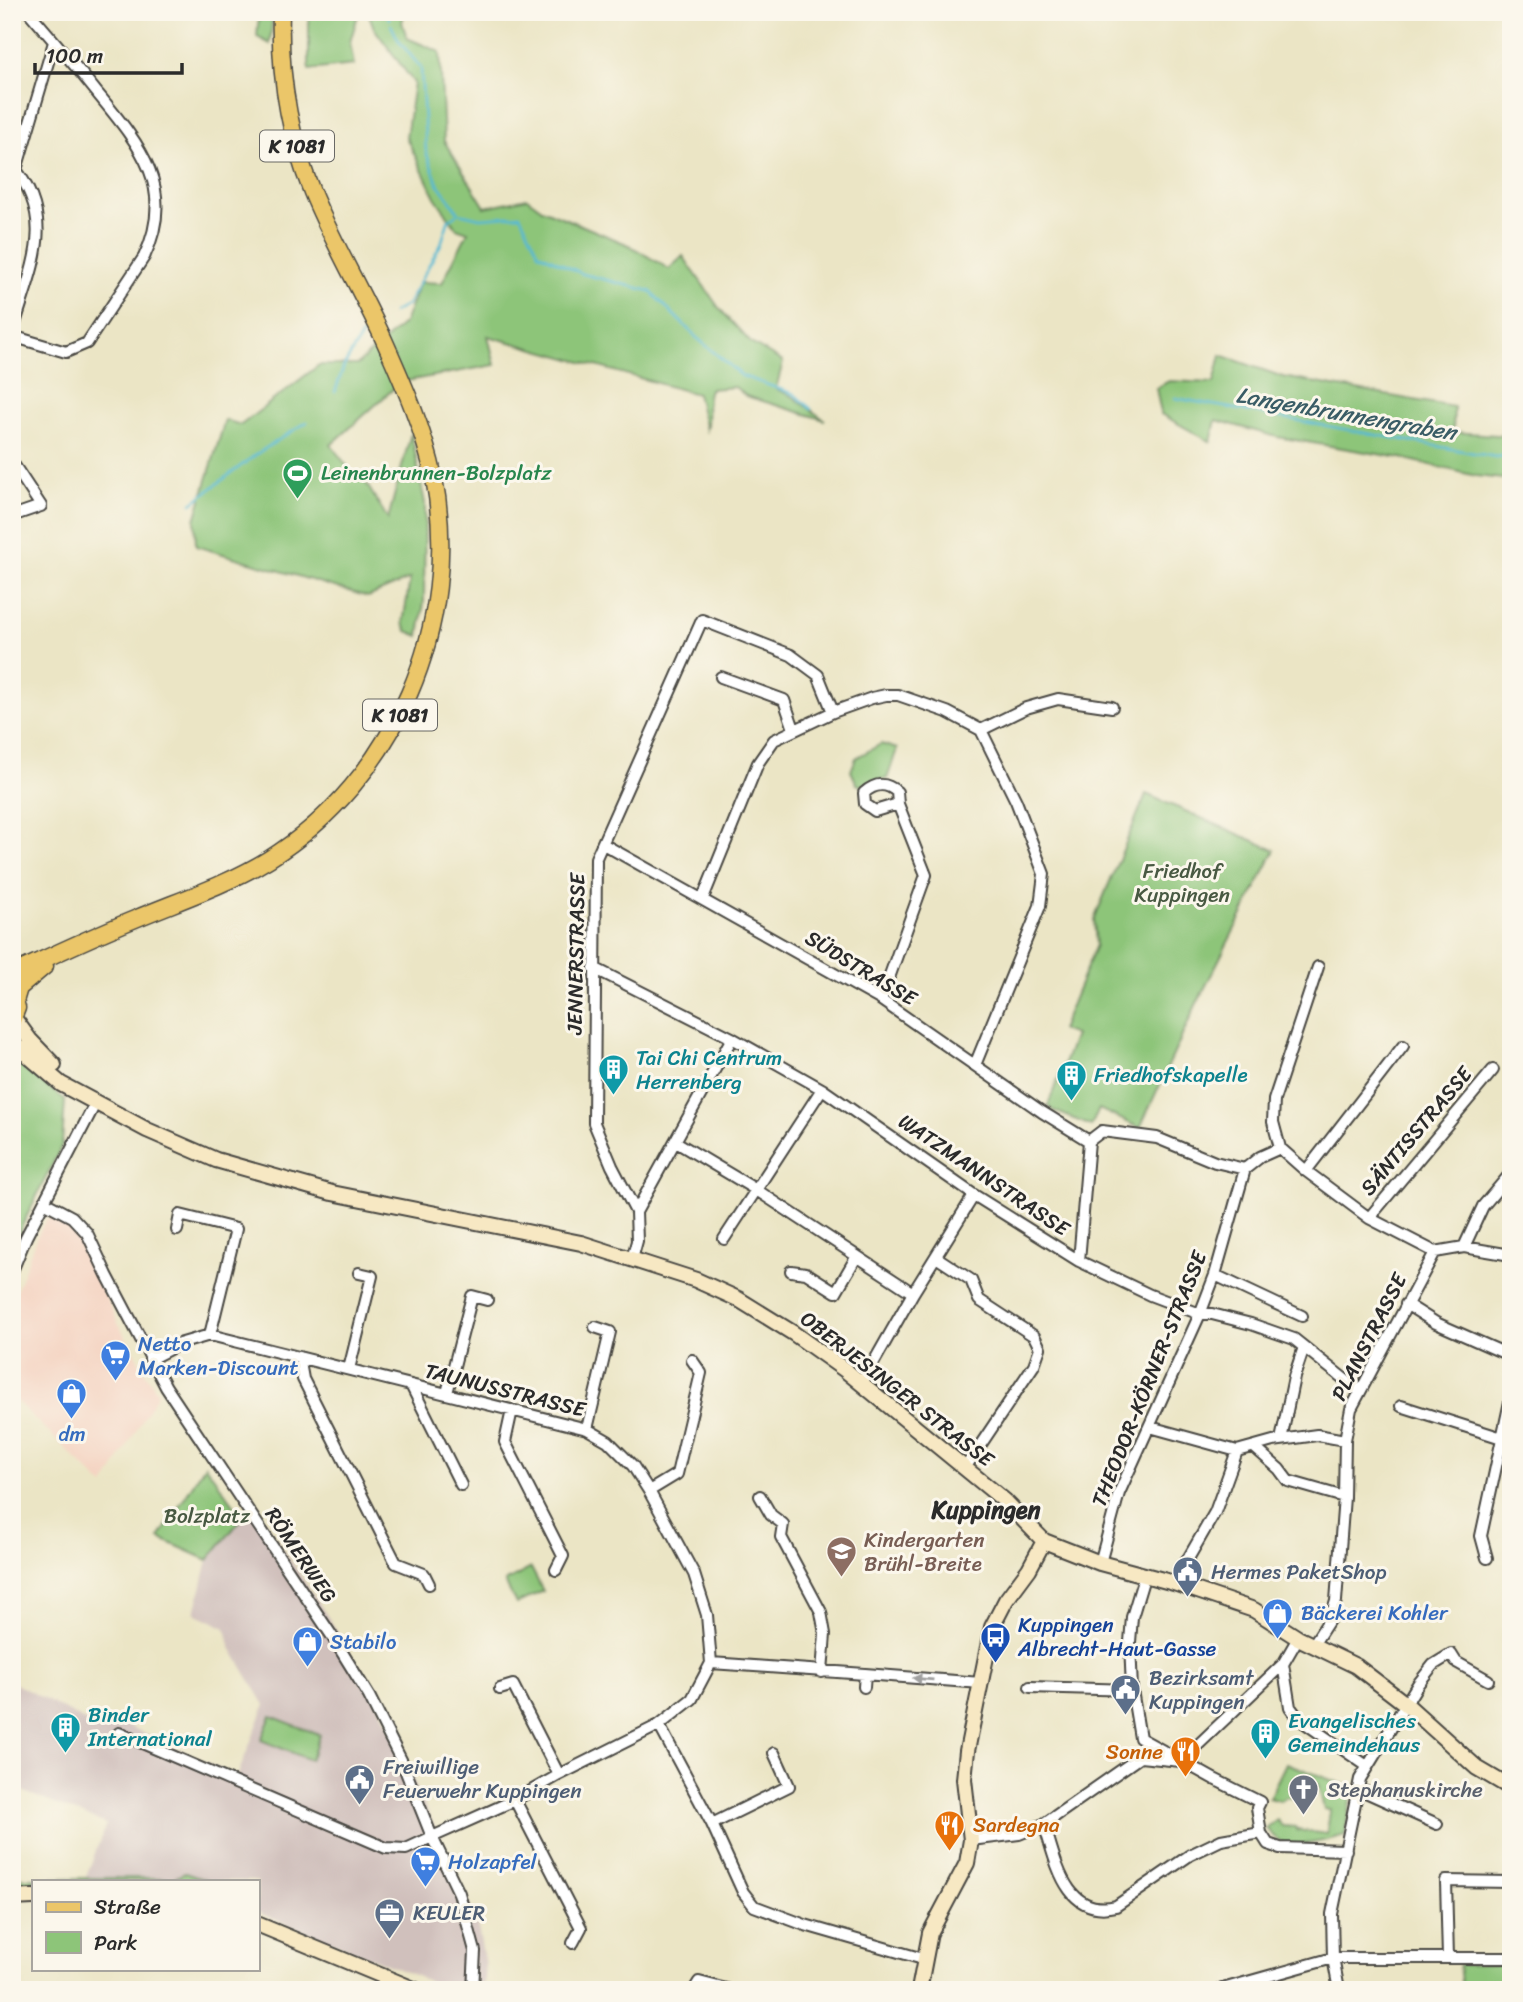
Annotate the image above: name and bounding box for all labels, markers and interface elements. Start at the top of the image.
scale bar [35,32,182,76]
text: 100 m [46,37,103,75]
road number: K 1081 [260,130,334,162]
water label: Langenbrunnengraben [1233,374,1462,454]
place label: Leinenbrunnen-Bolzplatz [321,454,552,492]
sports icon: Leinenbrunnen-Bolzplatz [281,456,315,500]
road number: K 1081 [363,700,437,730]
park label: Friedhof Kuppingen [1134,852,1230,914]
street label: JENNERSTRASSE [556,872,596,1036]
street label: SÜDSTRASSE [798,919,926,1017]
place label: Tai Chi Centrum Herrenberg [636,1039,782,1101]
building icon: Tai Chi Centrum Herrenberg [596,1053,630,1097]
place label: Friedhofskapelle [1094,1056,1248,1094]
street label: SÄNTISSTRASSE [1350,1057,1483,1204]
building icon: Friedhofskapelle [1054,1058,1088,1102]
street label: WATZMANNSTRASSE [890,1103,1079,1248]
street label: THEODOR-KÖRNER-STRASSE [1080,1244,1218,1513]
street label: PLANSTRASSE [1320,1265,1418,1408]
street label: OBERJESINGER STRASSE [792,1301,1004,1478]
place label: Netto Marken-Discount [138,1325,298,1387]
supermarket icon: Netto Marken-Discount [98,1339,132,1383]
street label: TAUNUSSTRASSE [421,1352,591,1429]
shop icon: dm [55,1377,89,1421]
place label: dm [58,1415,86,1453]
district label: Kuppingen [930,1489,1041,1531]
park label: Bolzplatz [164,1497,250,1535]
street label: RÖMERWEG [255,1499,347,1611]
place label: Kindergarten Brühl-Breite [864,1521,985,1583]
school or university icon: Kindergarten Brühl-Breite [824,1535,858,1579]
place label: Hermes PaketShop [1211,1553,1387,1591]
public building icon: Hermes PaketShop [1171,1555,1205,1599]
place label: Bäckerei Kohler [1301,1594,1449,1632]
shop icon: Bäckerei Kohler [1261,1596,1295,1640]
place label: Kuppingen Albrecht-Haut-Gasse [1017,1606,1217,1668]
bus stop icon: Kuppingen Albrecht-Haut-Gasse [978,1620,1012,1664]
place label: Stabilo [330,1623,396,1661]
shop icon: Stabilo [290,1625,324,1669]
place label: Bezirksamt Kuppingen [1149,1659,1255,1721]
one-way arrow [912,1673,934,1684]
public building icon: Bezirksamt Kuppingen [1109,1673,1143,1717]
place label: Binder International [87,1696,213,1758]
place label: Evangelisches Gemeindehaus [1288,1702,1421,1764]
building icon: Binder International [48,1710,82,1754]
building icon: Evangelisches Gemeindehaus [1248,1716,1282,1760]
place label: Sonne [1106,1733,1163,1771]
restaurant icon: Sonne [1169,1735,1203,1779]
place label: Freiwillige Feuerwehr Kuppingen [383,1748,582,1810]
public building icon: Freiwillige Feuerwehr Kuppingen [343,1762,377,1806]
place label: Stephanuskirche [1327,1771,1483,1809]
church icon: Stephanuskirche [1287,1773,1321,1817]
place label: Sardegna [973,1806,1060,1844]
restaurant icon: Sardegna [933,1808,967,1852]
place label: Holzapfel [448,1843,538,1881]
supermarket icon: Holzapfel [408,1845,442,1889]
legend [32,1880,259,1970]
text: Straße [94,1888,161,1926]
place label: KEULER [413,1894,485,1932]
office icon: KEULER [373,1896,407,1940]
text: Park [94,1924,137,1962]

